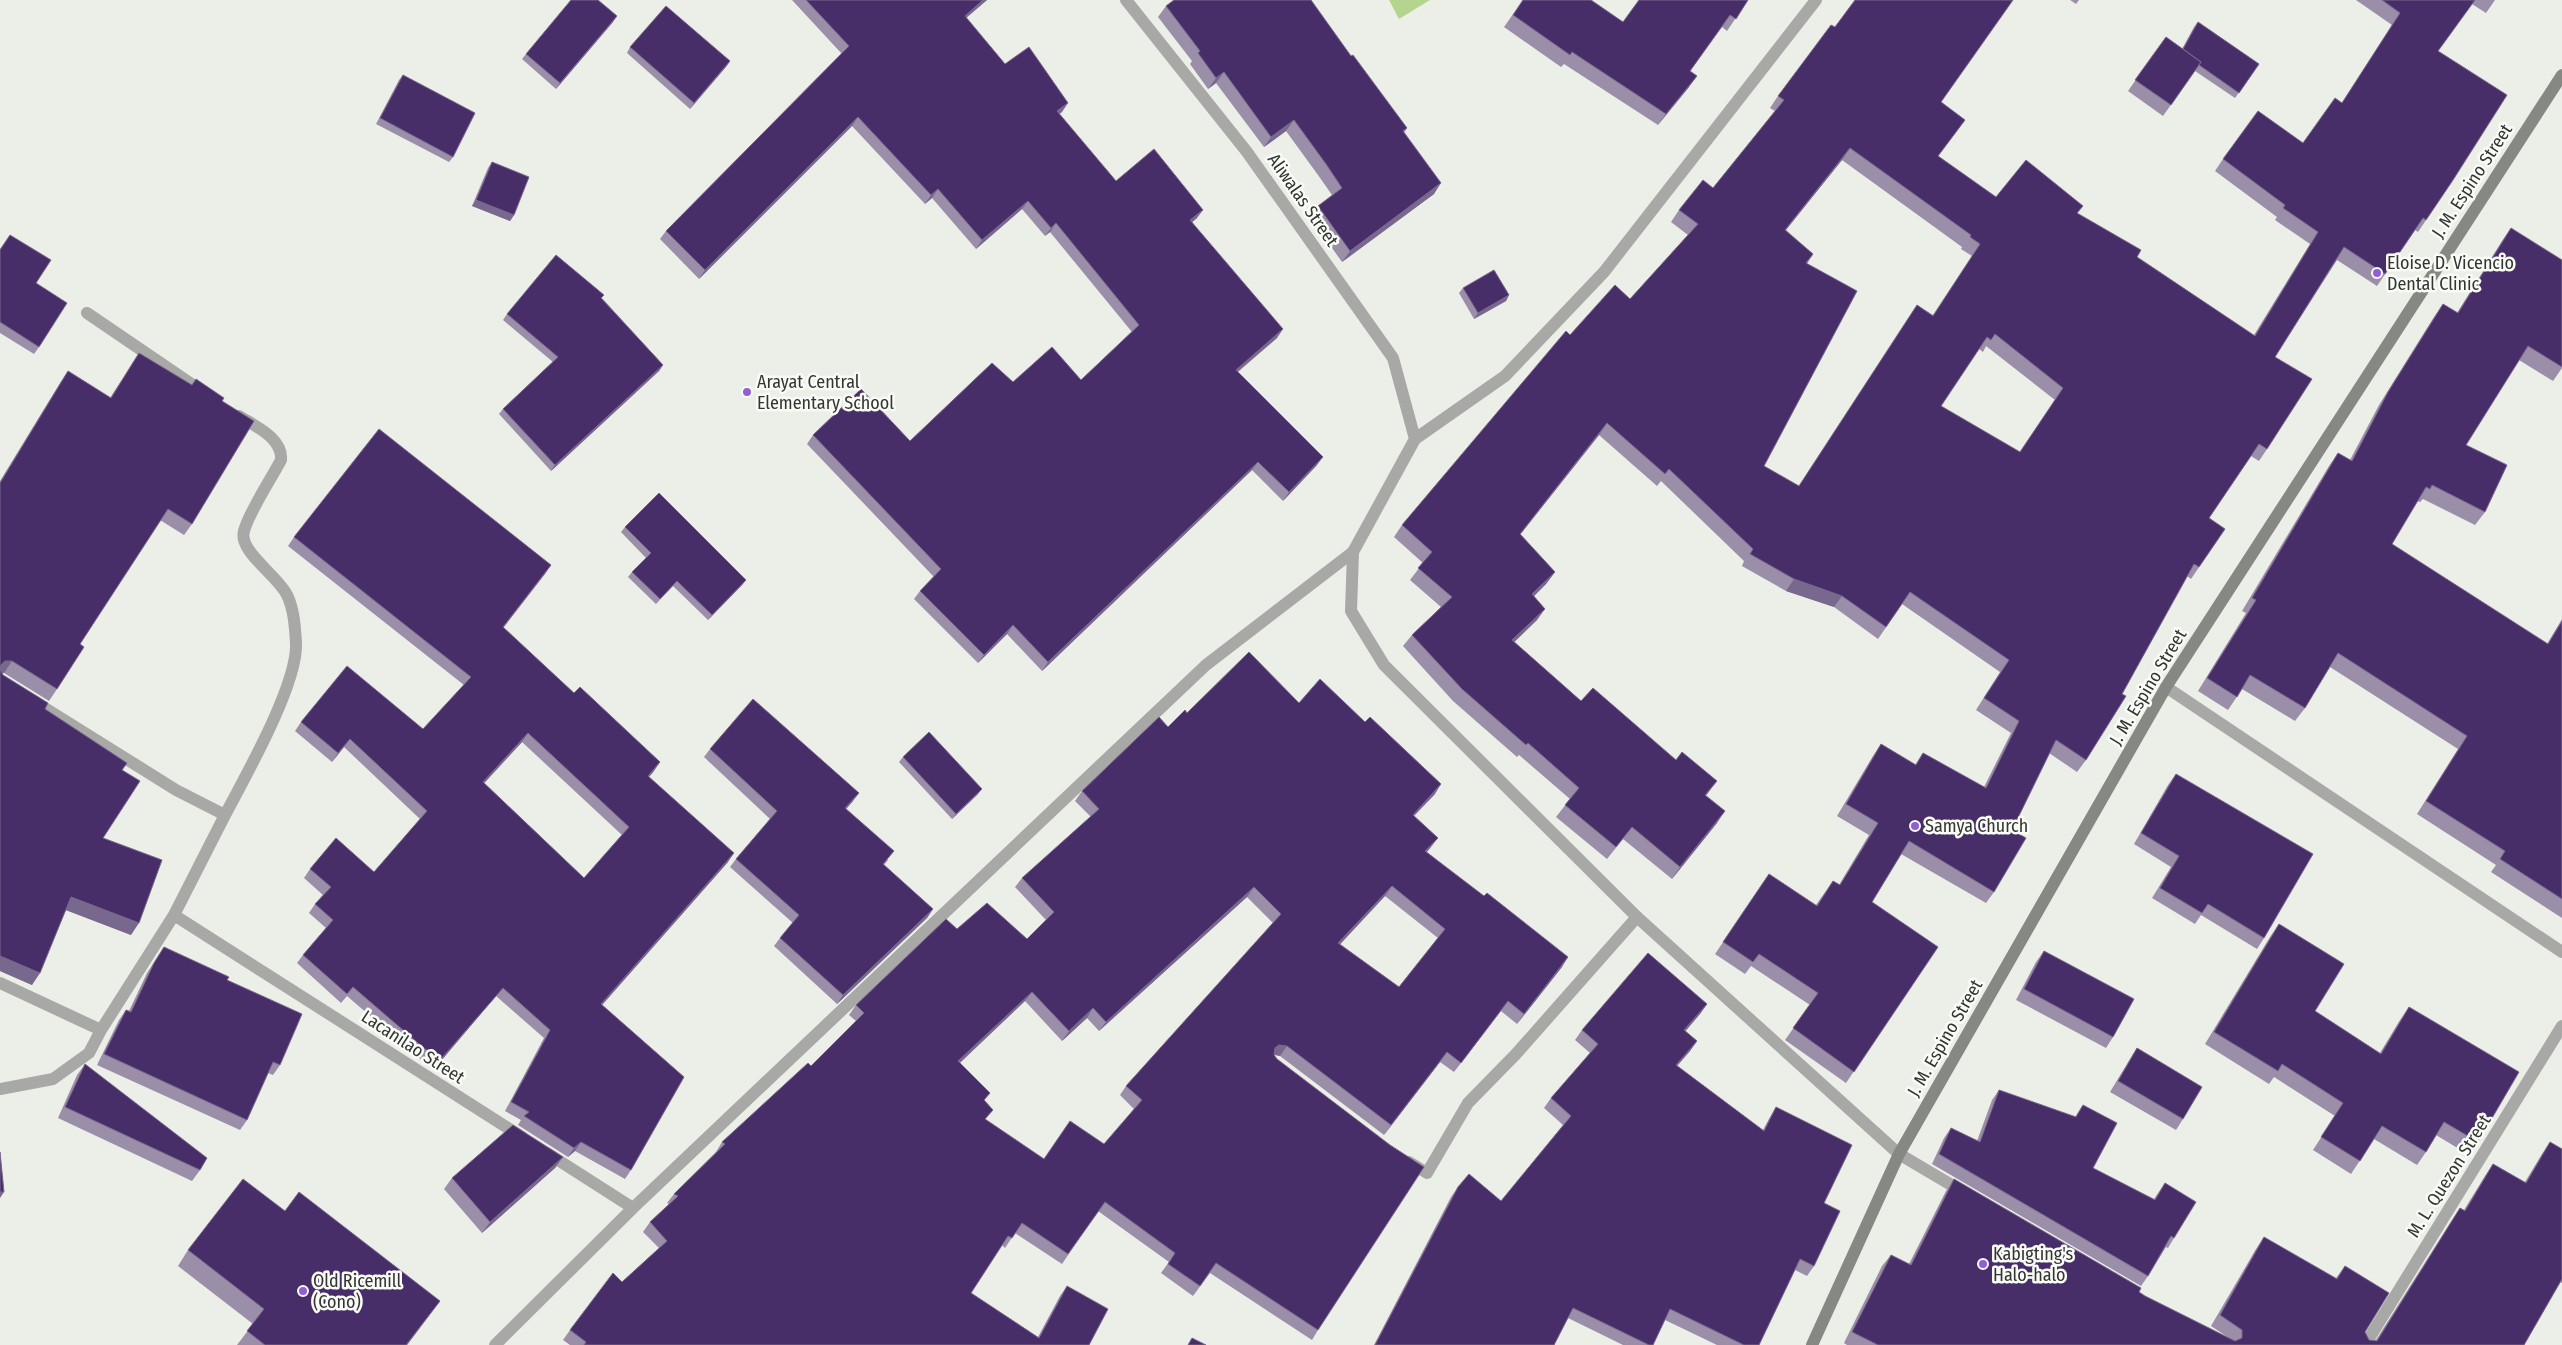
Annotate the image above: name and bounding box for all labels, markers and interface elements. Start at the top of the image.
street label: J. M. Espino Street [2427,120,2517,242]
street label: Aliwalas Street [1263,149,1343,251]
place label: Eloise D. Vicencio Dental Clinic [2387,252,2514,295]
marker: Eloise D. Vicencio Dental Clinic [2371,267,2383,279]
place label: Arayat Central Elementary School [757,371,894,414]
marker: Arayat Central Elementary School [741,386,753,398]
street label: J. M. Espino Street [2105,625,2191,749]
place label: Samya Church [1925,815,2028,837]
marker: Samya Church [1909,820,1921,832]
street label: J. M. Espino Street [1903,976,1987,1100]
street label: Lacanilao Street [357,1006,469,1089]
street label: M. L. Quezon Street [2402,1110,2496,1242]
place label: Kabigting's Halo-halo [1993,1243,2074,1286]
marker: Kabigting's Halo-halo [1977,1258,1989,1270]
place label: Old Ricemill (Cono) [313,1270,402,1313]
marker: Old Ricemill (Cono) [297,1285,309,1297]

